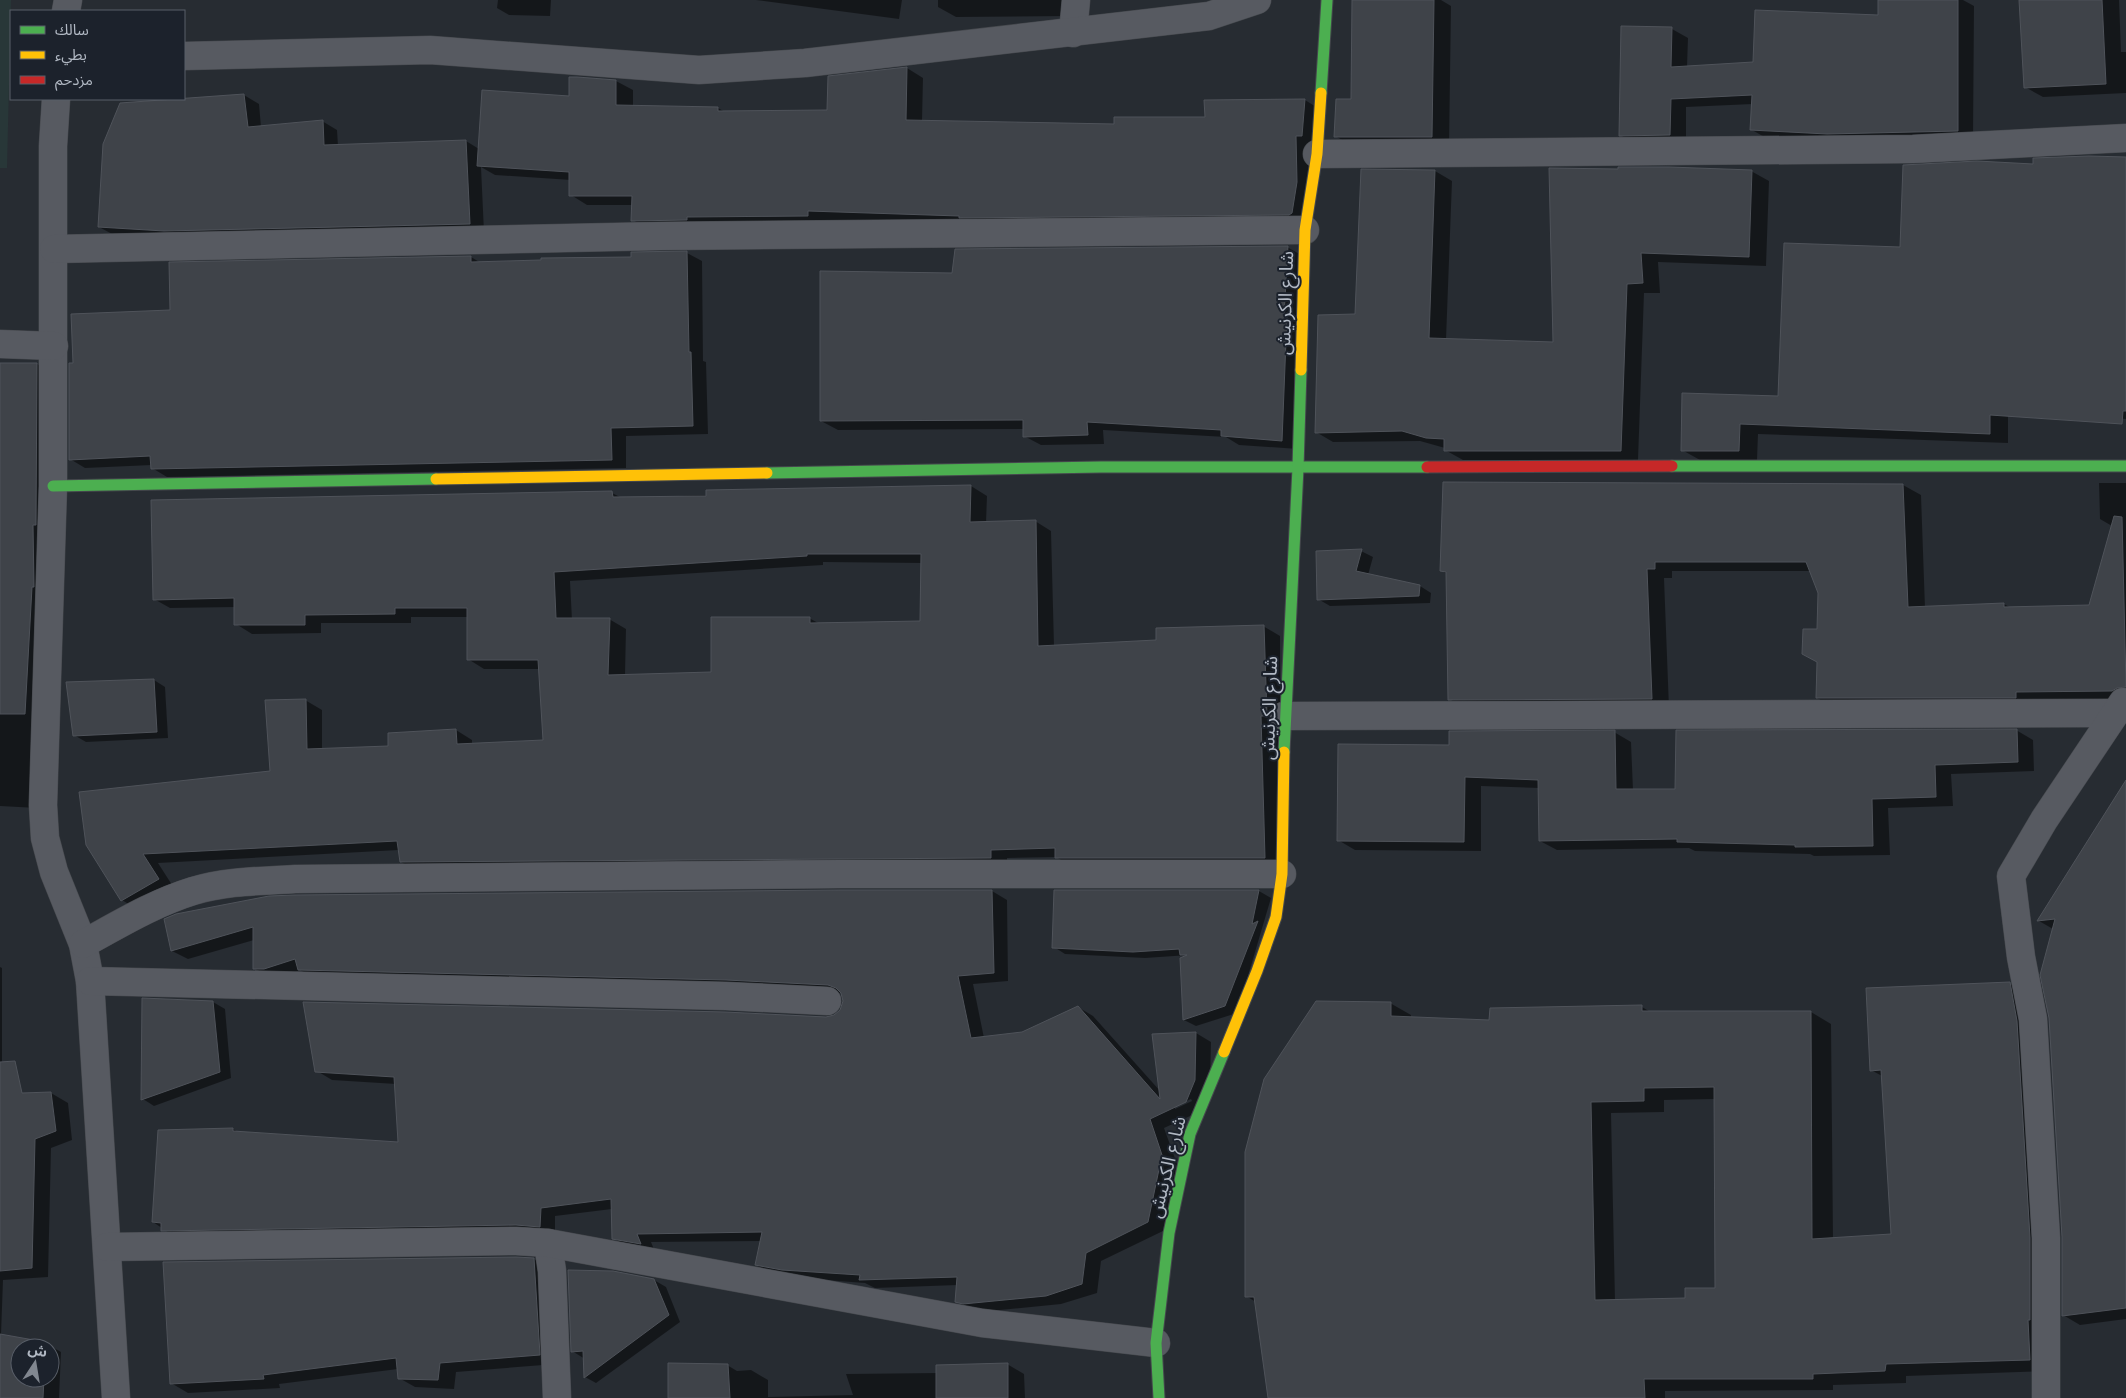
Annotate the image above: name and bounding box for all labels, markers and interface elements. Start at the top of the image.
legend [10,10,185,100]
text: سالك [55,21,89,39]
text: بطيء [55,46,87,66]
text: مزدحم [55,71,93,91]
street label: شارع الكرنيش [1272,251,1300,355]
street label: شارع الكرنيش [1256,656,1284,760]
street label: شارع الكرنيش [1143,1114,1193,1221]
north arrow [10,1338,60,1388]
text: ش [26,1340,49,1361]

